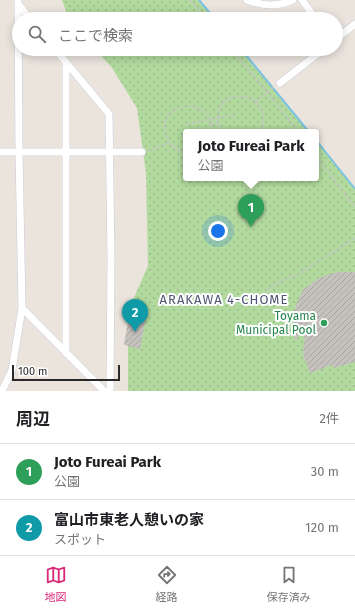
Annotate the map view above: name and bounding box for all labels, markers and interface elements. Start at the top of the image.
search box [12,12,343,56]
icon: search [26,23,48,45]
text: ここで検索 [58,27,133,45]
popup [183,129,319,181]
text: Joto Fureai Park [197,137,305,155]
text: 公園 [197,158,223,173]
pin: 1 [238,194,264,227]
your location [208,221,228,241]
district label: ARAKAWA 4-CHOME [160,292,288,307]
pin: 2 [122,299,148,332]
place label: Toyama Municipal Pool [236,309,316,337]
marker: Toyama Municipal Pool [319,318,329,328]
scale bar [12,363,120,382]
text: 100 m [18,365,47,378]
text: 周辺 [16,409,50,430]
text: 2件 [320,411,339,426]
text: Joto Fureai Park [54,453,161,471]
text: 1 [26,464,32,479]
text: 30 m [311,464,339,479]
text: 公園 [54,474,80,489]
text: 富山市東老人憩いの家 [54,511,204,529]
text: 2 [26,520,32,535]
text: 120 m [305,520,339,535]
text: スポット [54,532,106,547]
tab: 地図 [45,564,67,604]
tab: 経路 [156,564,178,604]
tab: 保存済み [267,564,311,604]

